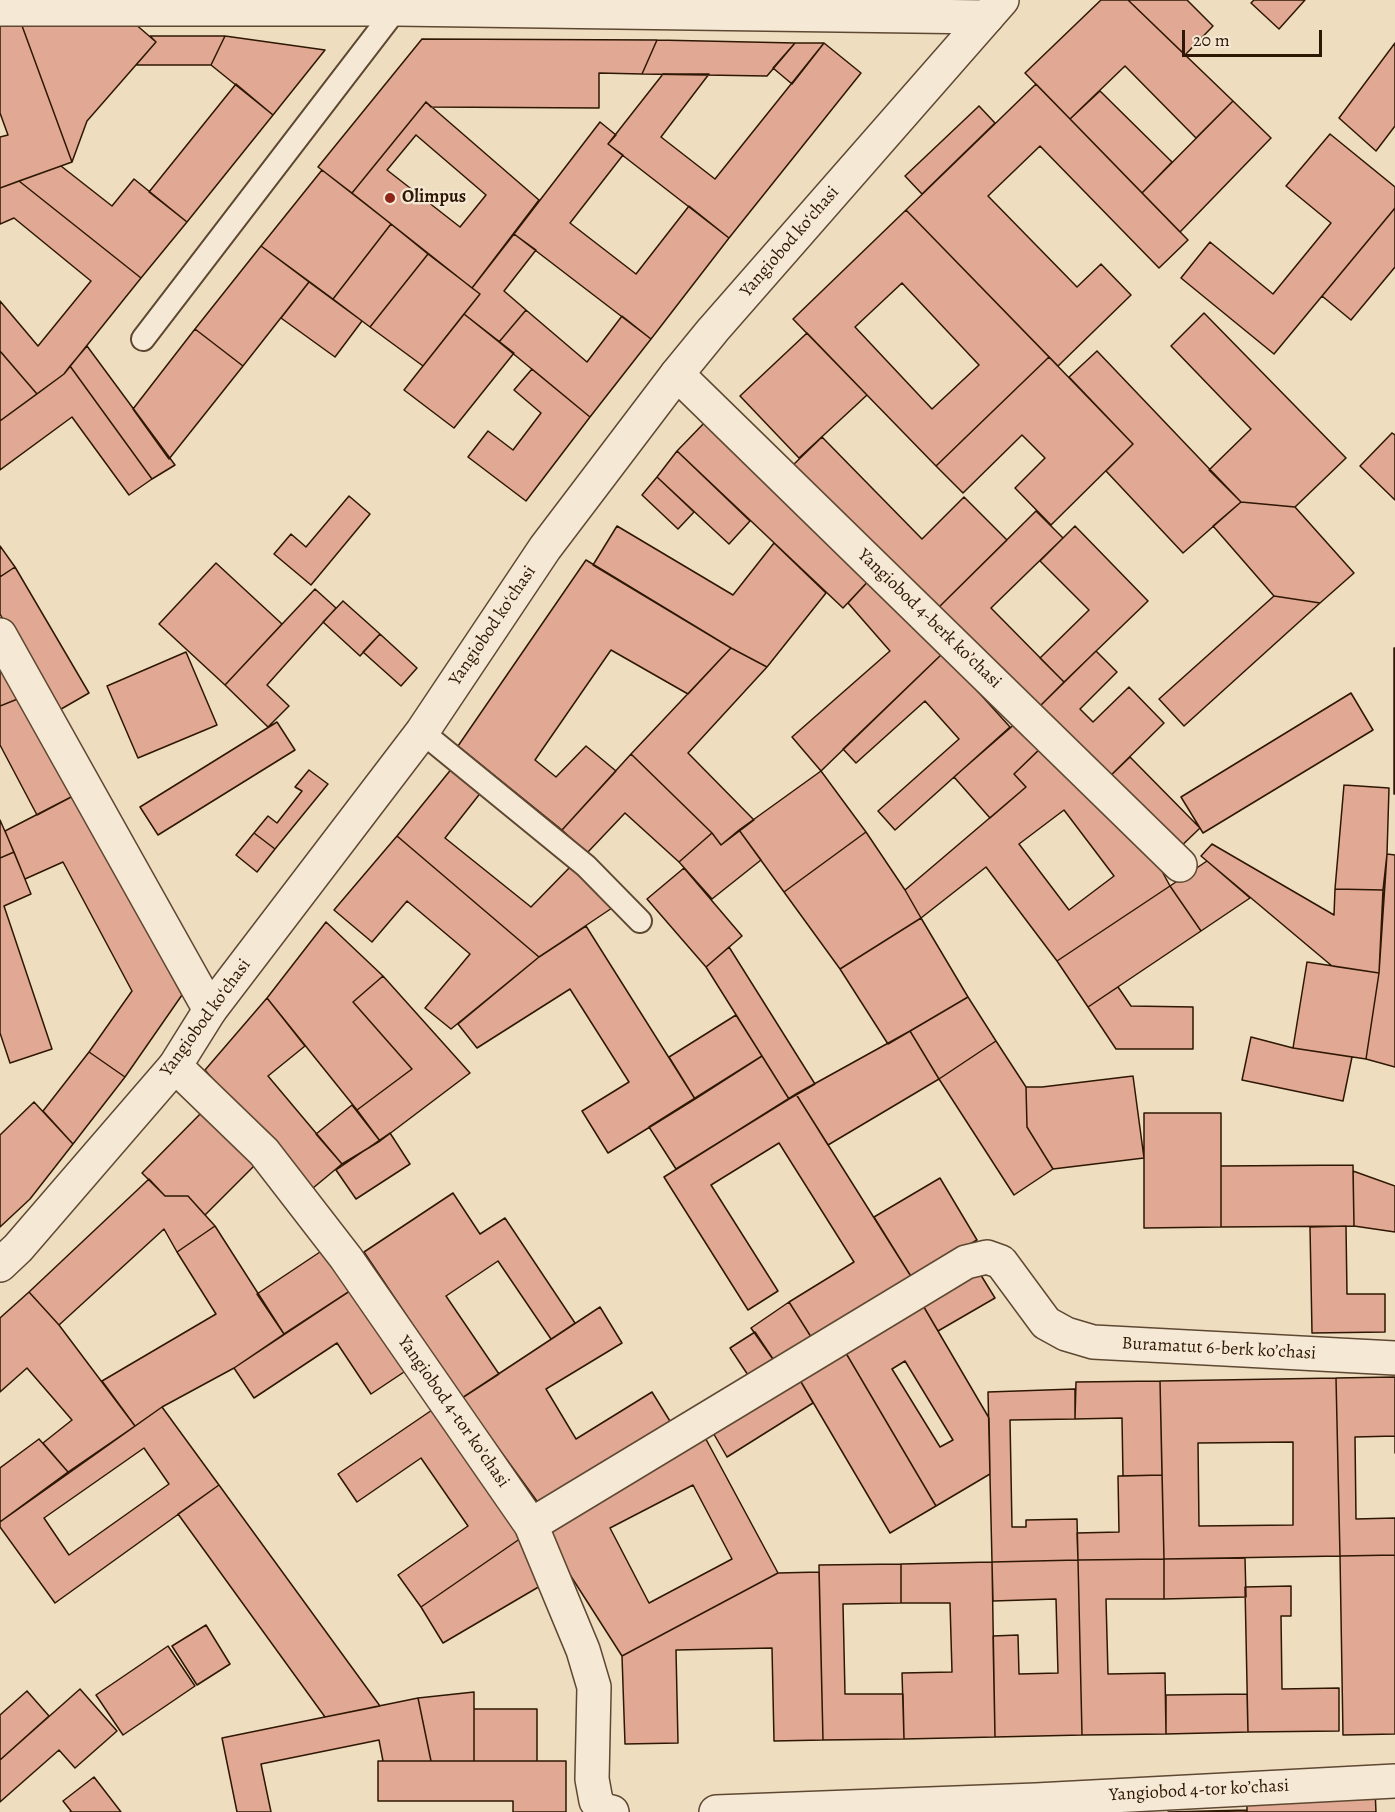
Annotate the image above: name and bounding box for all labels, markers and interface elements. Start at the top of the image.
scale bar [1185,18,1324,56]
text: 20 m [1193,28,1230,52]
street label: Yangiobod koʻchasi [736,182,844,302]
place label: Olimpus [402,187,466,209]
marker: Olimpus [383,191,397,205]
street label: Yangiobod 4-berk koʼchasi [853,545,1005,693]
street label: Yangiobod koʻchasi [445,562,541,690]
street label: Yangiobod koʻchasi [156,955,256,1081]
street label: Yangiobod 4-tor koʼchasi [392,1332,514,1492]
street label: Buramatut 6-berk koʼchasi [1121,1333,1317,1365]
street label: Yangiobod 4-tor koʼchasi [1108,1775,1290,1807]

